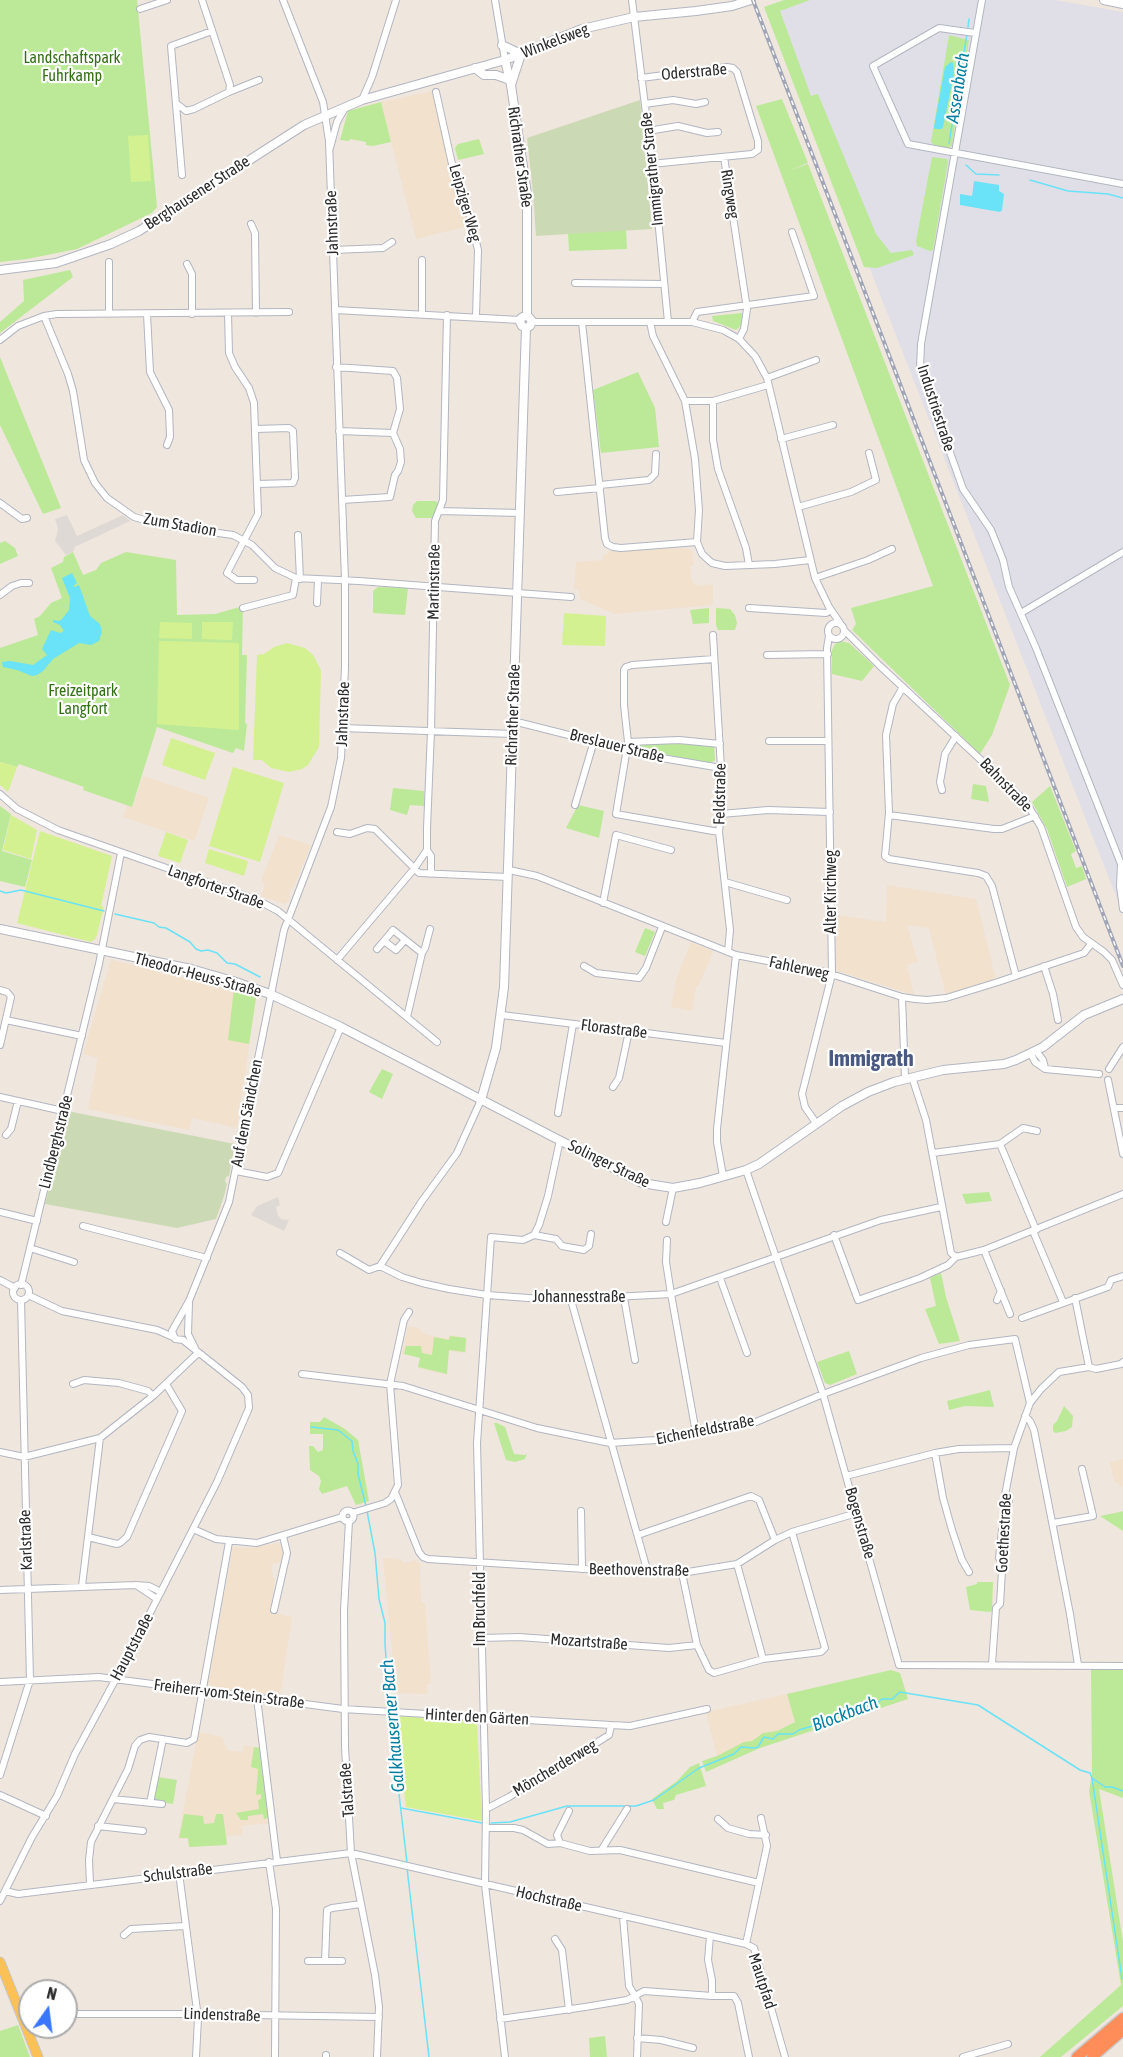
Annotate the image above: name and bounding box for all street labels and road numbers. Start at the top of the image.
street label: Winkelsweg [519,19,591,63]
street label: Oderstraße [660,60,728,84]
street label: Richrather Straße [503,105,537,209]
street label: Immigrather Straße [636,111,668,227]
street label: Berghausener Straße [141,152,253,234]
street label: Leipziger Weg [445,162,485,244]
street label: Ringweg [717,168,743,220]
street label: Jahnstraße [321,190,343,256]
street label: Industriestraße [913,362,959,454]
street label: Zum Stadion [142,509,218,541]
street label: Martinstraße [424,544,444,620]
street label: Richrather Straße [502,664,524,766]
street label: Jahnstraße [332,681,354,747]
street label: Breslauer Straße [568,725,666,767]
street label: Bahnstraße [976,754,1036,816]
street label: Feldstraße [710,763,730,825]
street label: Alter Kirchweg [821,850,841,934]
street label: Langforter Straße [165,861,267,913]
street label: Theodor-Heuss-Straße [132,949,264,1001]
street label: Fahlerweg [767,952,831,984]
street label: Florastraße [580,1015,648,1043]
street label: Auf dem Sändchen [227,1058,267,1168]
street label: Lindberghstraße [35,1093,77,1191]
street label: Solinger Straße [565,1136,653,1192]
street label: Johannesstraße [532,1287,626,1307]
street label: Eichenfeldstraße [654,1411,756,1449]
street label: Bogenstraße [841,1485,879,1561]
street label: Goethestraße [992,1493,1016,1573]
street label: Karlstraße [15,1509,37,1571]
street label: Beethovenstraße [589,1560,689,1580]
street label: Im Bruchfeld [470,1572,490,1646]
street label: Hauptstraße [106,1610,158,1684]
street label: Mozartstraße [550,1630,628,1654]
street label: Freiherr-vom-Stein-Straße [153,1675,305,1713]
street label: Hinter den Gärten [425,1705,529,1729]
street label: Möncherderweg [509,1735,601,1801]
street label: Talstraße [336,1762,358,1818]
street label: Schulstraße [142,1859,214,1887]
street label: Hochstraße [514,1882,584,1916]
street label: Mautpfad [744,1951,780,2011]
street label: Lindenstraße [183,2004,261,2026]

